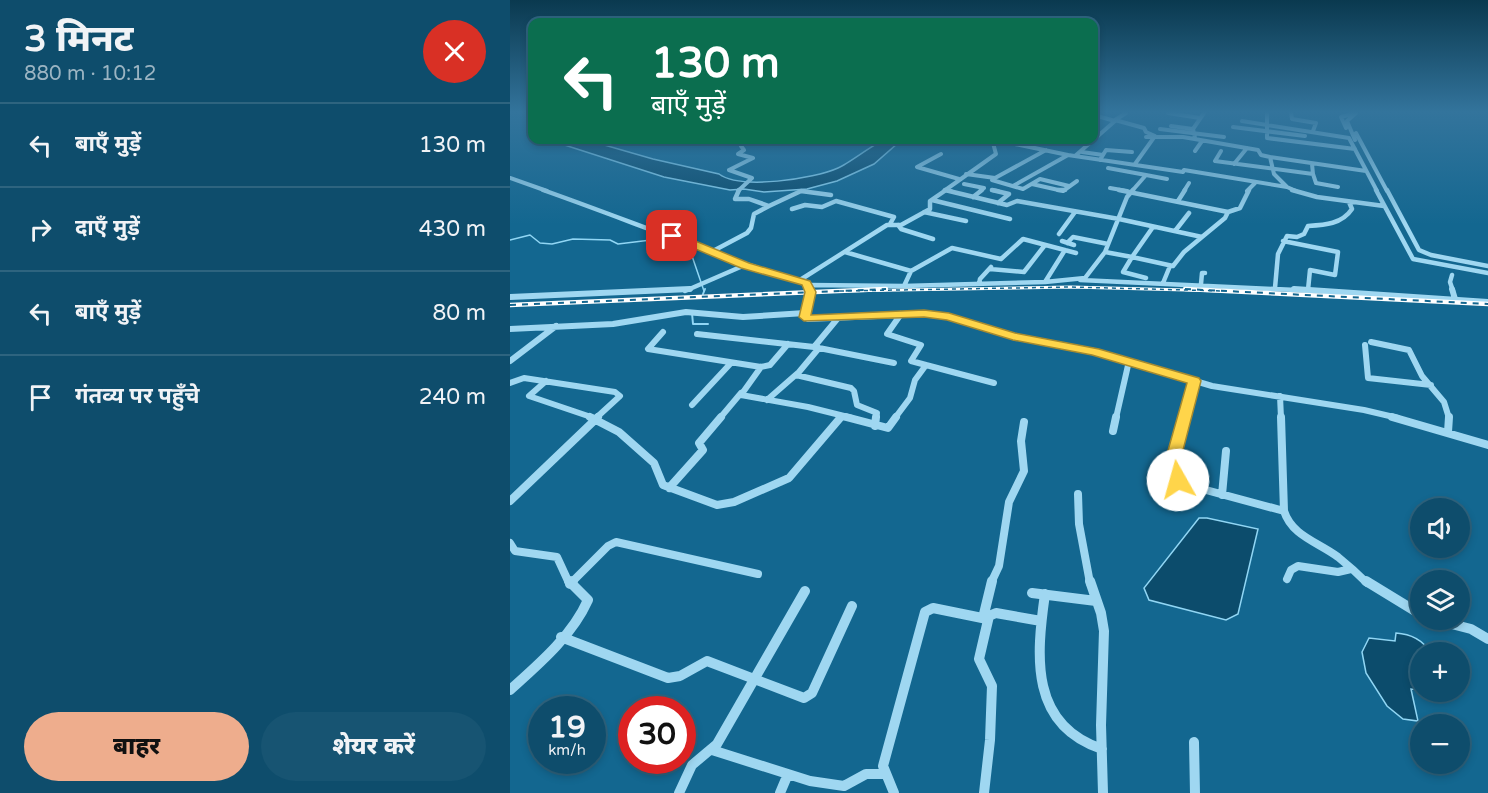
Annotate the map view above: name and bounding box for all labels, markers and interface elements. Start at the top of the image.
text: 3 मिनट [24,18,133,61]
button: close [423,20,486,83]
text: 130 m [651,38,780,89]
icon: left [552,42,630,120]
text: 880 m · 10:12 [24,62,156,86]
text: बाएँ मुड़ें [651,89,726,122]
icon: left [24,129,57,162]
text: बाएँ मुड़ें [75,131,141,157]
text: 130 m [419,132,486,158]
pin [646,210,697,261]
icon: right [24,213,57,246]
text: दाएँ मुड़ें [75,215,140,241]
text: 430 m [419,216,486,242]
icon: arrive [655,219,688,252]
icon: left [24,297,57,330]
text: बाएँ मुड़ें [75,299,141,325]
text: 80 m [432,300,486,326]
icon: arrive [24,381,57,414]
text: गंतव्य पर पहुँचे [75,383,200,409]
text: 240 m [419,384,486,410]
position arrow [1146,448,1210,512]
map controls [1410,498,1470,774]
button: sound [1410,498,1470,558]
button: layers [1410,570,1470,630]
button: + [1410,642,1470,702]
speed limit sign: 30 [618,696,696,774]
text: 19 [548,709,586,746]
button: बाहर [24,712,249,781]
button: शेयर करें [261,712,486,781]
button: − [1410,714,1470,774]
text: km/h [548,741,586,759]

